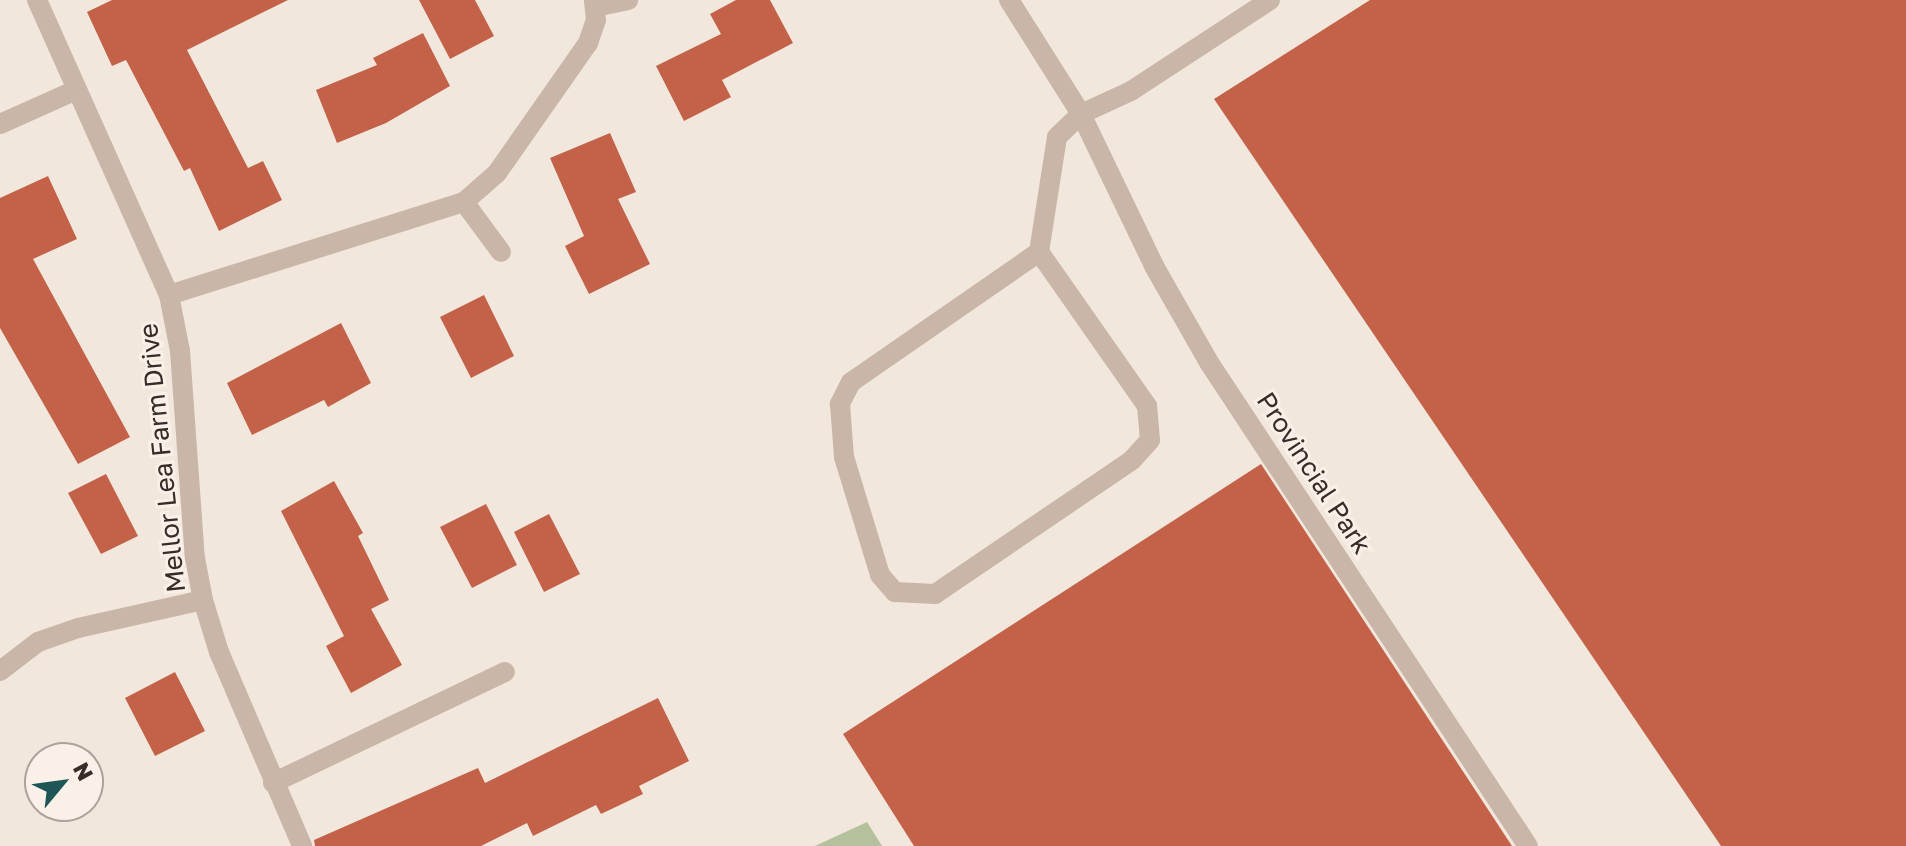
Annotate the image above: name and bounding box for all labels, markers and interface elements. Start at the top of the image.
street label: Mellor Lea Farm Drive [132,322,192,594]
street label: Provincial Park [1250,386,1378,560]
north arrow [24,742,104,822]
text: N [68,757,100,785]

